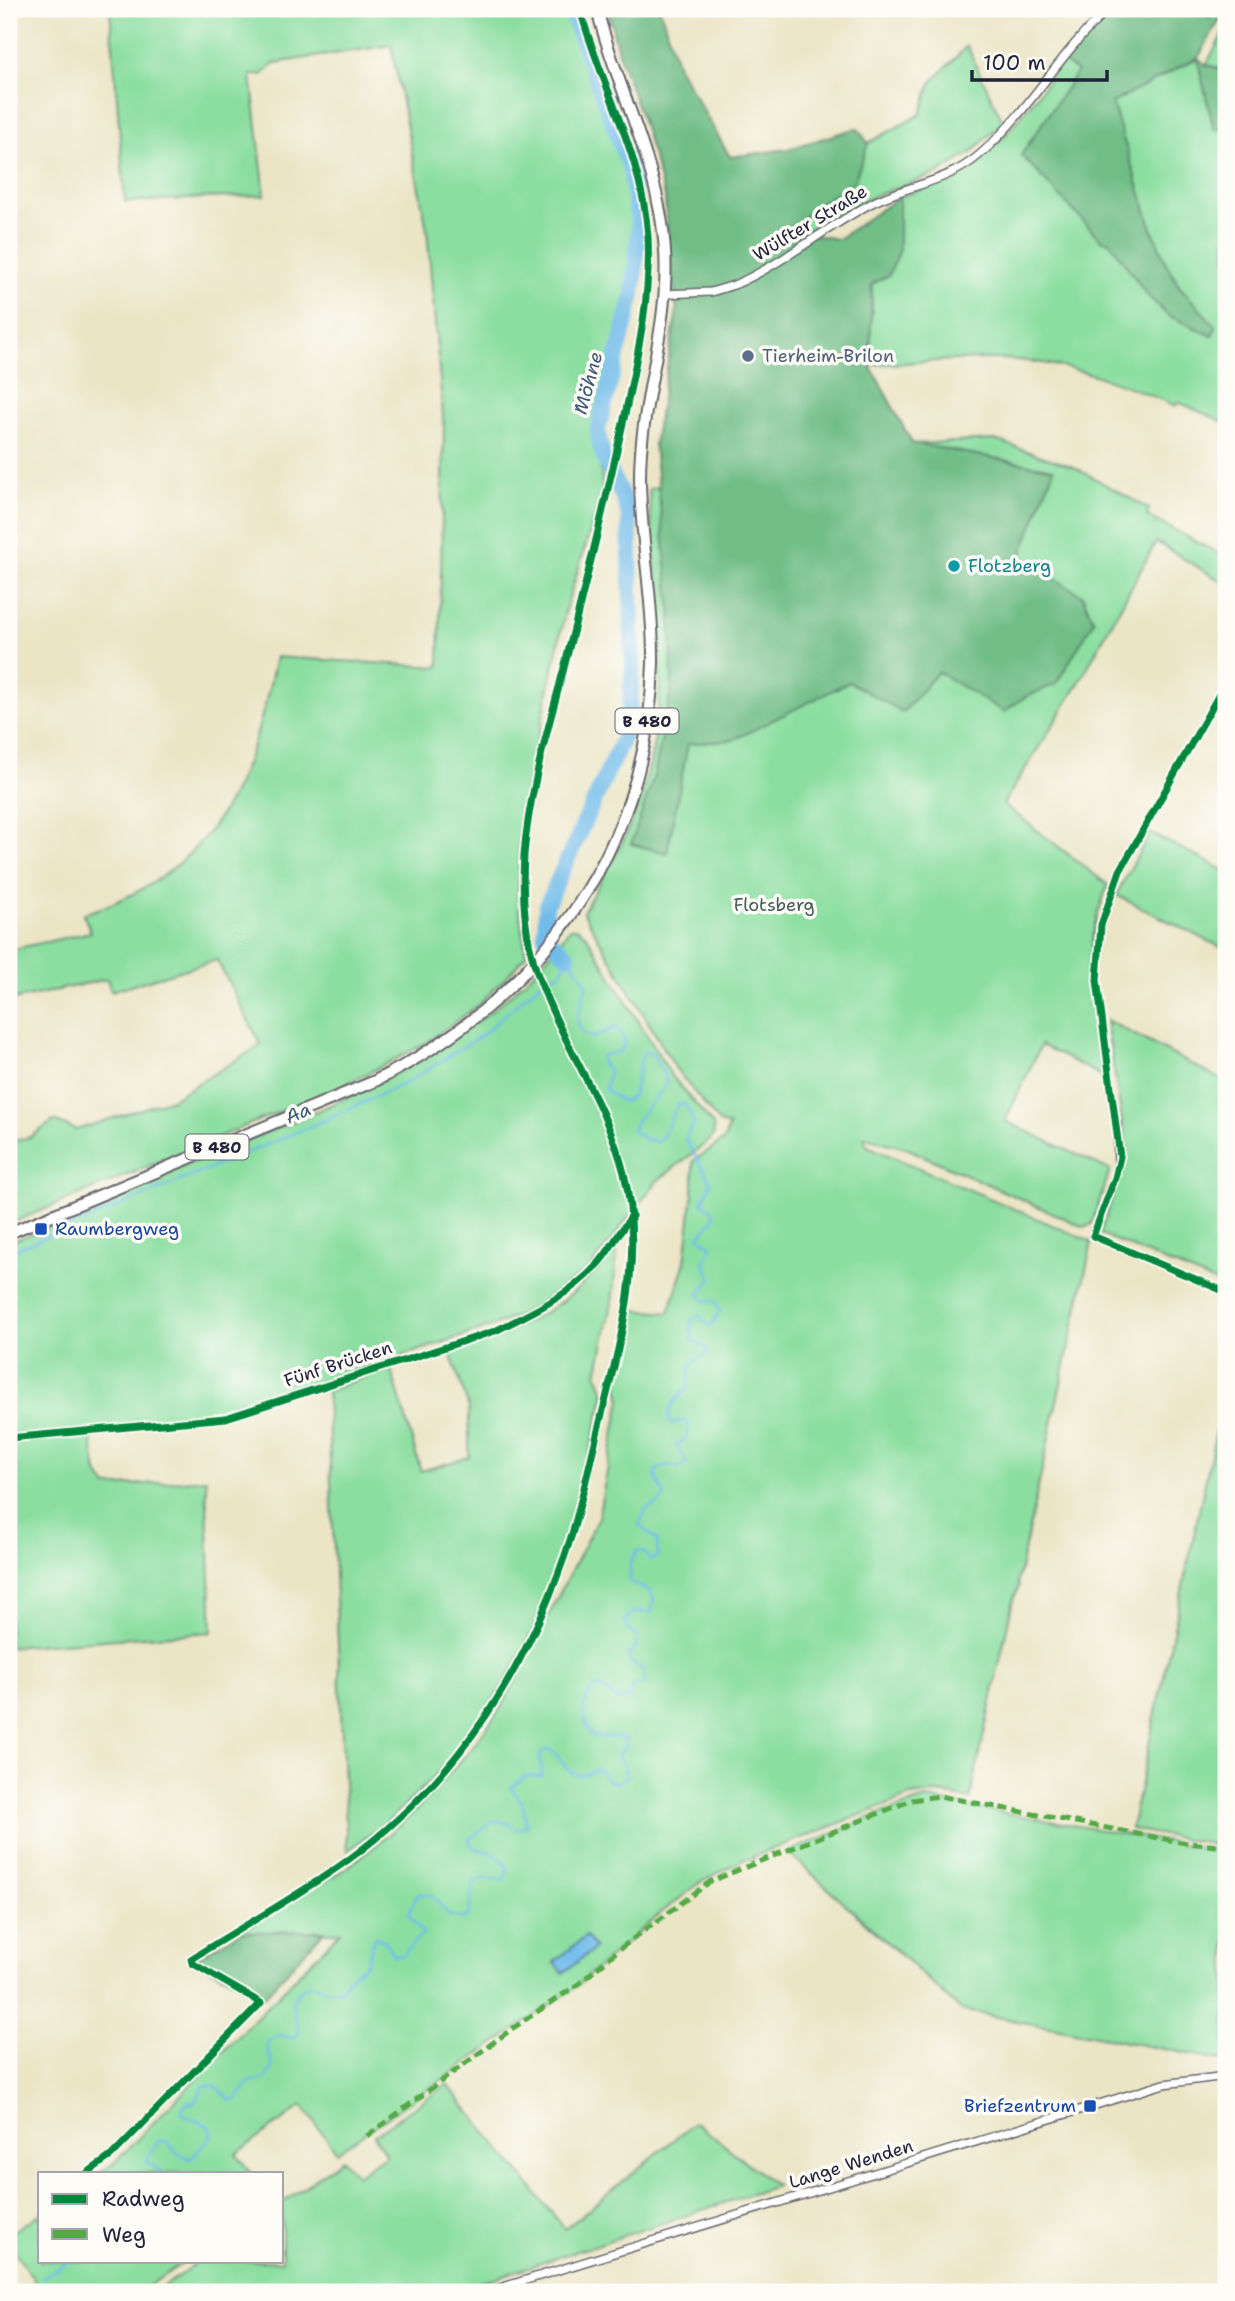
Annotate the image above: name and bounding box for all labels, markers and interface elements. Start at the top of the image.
scale bar [972,38,1107,82]
text: 100 m [983,49,1046,77]
street label: Wülfter Straße [748,179,872,267]
place label: Tierheim-Brilon [762,344,894,368]
marker: Tierheim-Brilon [740,348,756,364]
water label: Möhne [568,349,608,417]
place label: Flotzberg [968,554,1051,578]
marker: Flotzberg [946,558,962,574]
road number: B 480 [616,708,678,734]
park label: Flotsberg [733,893,815,917]
water label: Aa [281,1096,315,1130]
road number: B 480 [186,1134,248,1160]
place label: Raumbergweg [55,1217,179,1241]
marker: Raumbergweg [33,1221,49,1237]
street label: Fünf Brücken [281,1335,395,1393]
place label: Briefzentrum [964,2094,1076,2118]
marker: Briefzentrum [1082,2098,1098,2114]
street label: Lange Wenden [786,2134,916,2194]
legend [38,2172,284,2262]
text: Radweg [102,2185,185,2213]
text: Weg [102,2221,146,2249]

